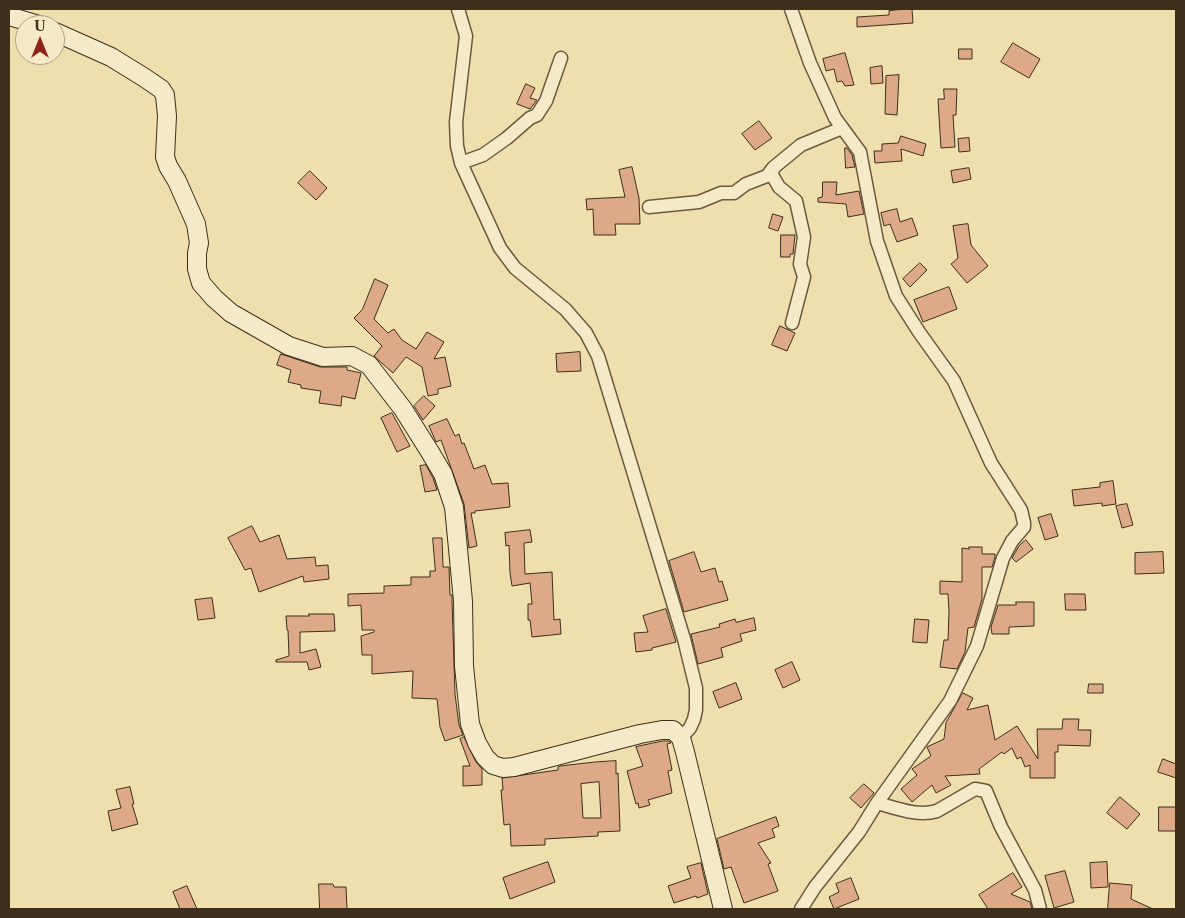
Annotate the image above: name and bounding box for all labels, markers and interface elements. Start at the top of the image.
north arrow [15,15,65,65]
text: U [34,17,46,35]

